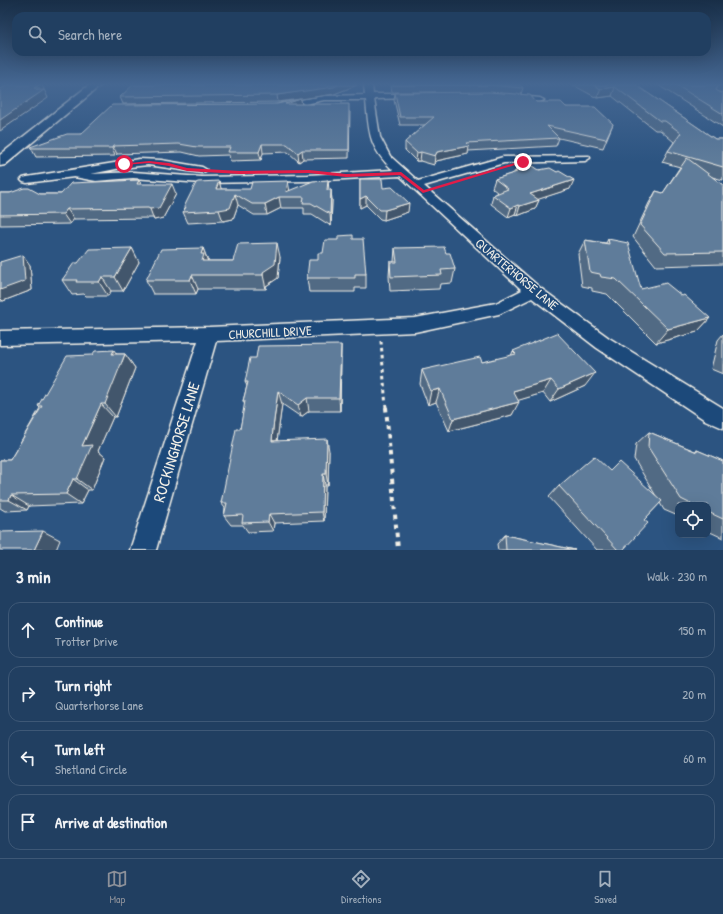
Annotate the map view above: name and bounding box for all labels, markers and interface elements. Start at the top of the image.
search box [12,12,711,56]
icon: search [26,23,48,45]
text: Search here [58,24,122,45]
route end [514,153,532,171]
route start [115,155,133,173]
street label: QUARTERHORSE LANE [472,234,563,314]
street label: CHURCHILL DRIVE [228,321,312,343]
street label: ROCKINGHORSE LANE [147,379,205,505]
map controls [675,502,711,538]
button: locate [675,502,711,538]
text: 3 min [16,565,51,588]
text: Walk · 230 m [647,567,707,585]
text: Continue [55,611,103,632]
icon: ahead [17,619,39,641]
text: 150 m [678,621,706,639]
text: Trotter Drive [55,632,118,650]
text: Turn right [55,675,111,696]
icon: right [17,683,39,705]
text: 20 m [682,685,706,703]
text: Quarterhorse Lane [55,696,143,714]
text: Turn left [55,739,105,760]
icon: left [17,747,39,769]
text: 60 m [683,749,706,767]
text: Shetland Circle [55,760,127,778]
icon: arrive [17,811,39,833]
text: Arrive at destination [55,812,167,833]
tab: Map [106,868,128,906]
tab: Directions [341,868,382,906]
tab: Saved [594,868,617,906]

